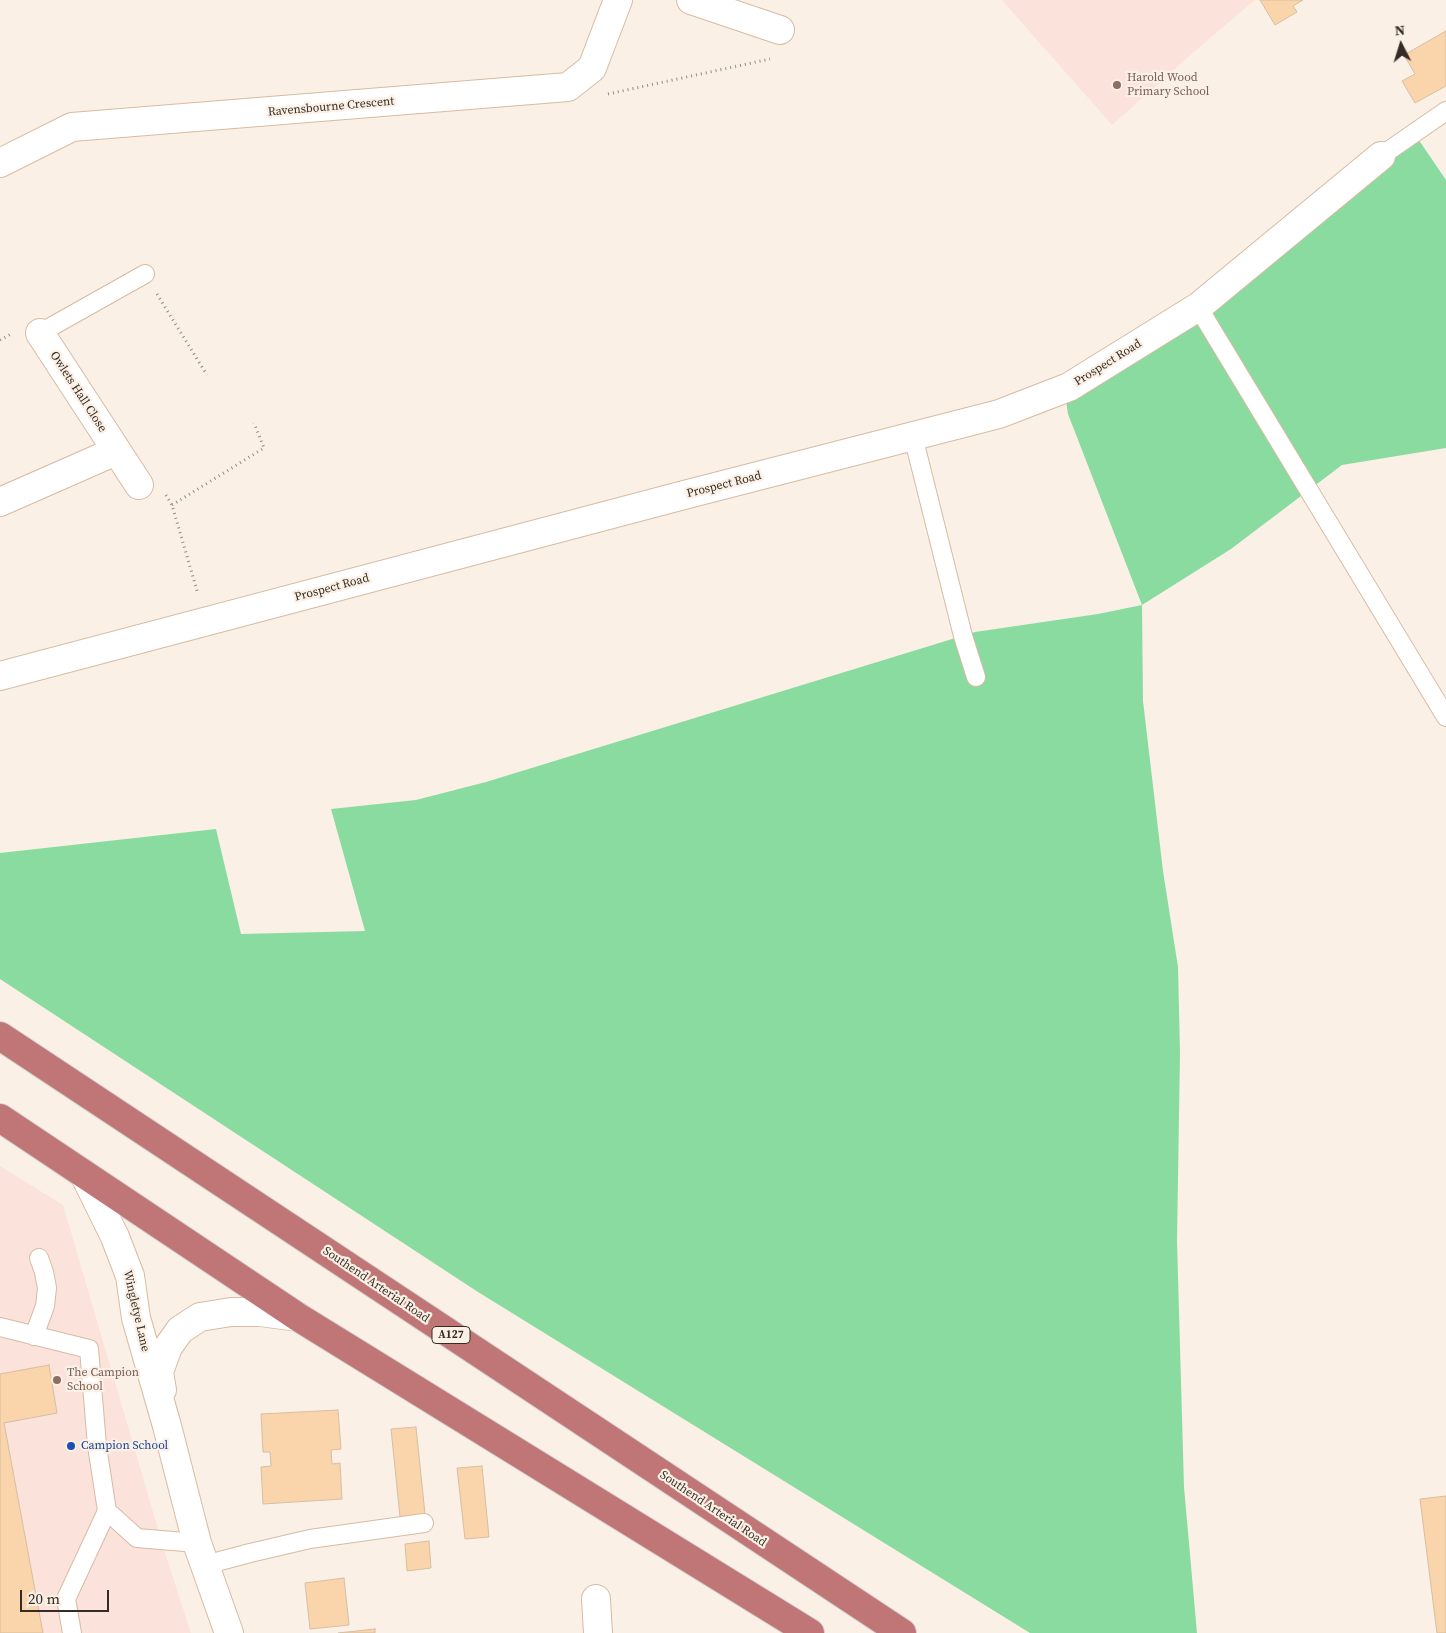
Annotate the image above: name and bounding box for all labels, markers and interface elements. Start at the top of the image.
north arrow [1376,20,1426,70]
text: N [1394,20,1406,40]
place label: Harold Wood Primary School [1127,71,1209,99]
marker: Harold Wood Primary School [1111,79,1123,91]
street label: Ravensbourne Crescent [267,94,395,120]
street label: Prospect Road [1072,337,1144,389]
street label: Owlets Hall Close [47,349,109,435]
street label: Prospect Road [685,469,763,501]
street label: Prospect Road [293,571,371,605]
street label: Southend Arterial Road [320,1244,432,1326]
street label: Wingletye Lane [120,1269,152,1353]
road number: A127 [432,1326,470,1344]
place label: The Campion School [67,1366,139,1394]
marker: The Campion School [51,1374,63,1386]
place label: Campion School [81,1439,168,1453]
marker: Campion School [65,1440,77,1452]
street label: Southend Arterial Road [657,1468,769,1550]
scale bar [22,1580,111,1612]
text: 20 m [28,1588,60,1609]

